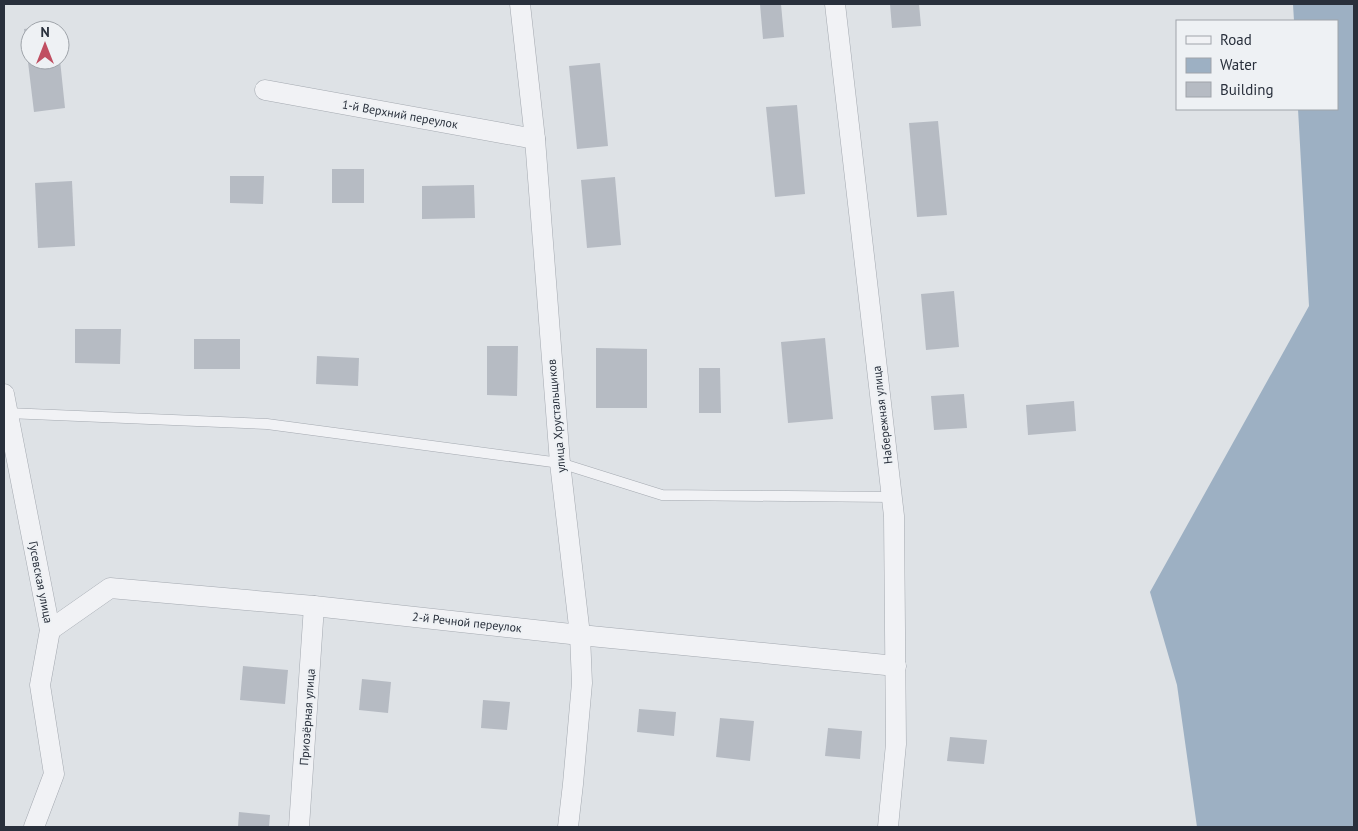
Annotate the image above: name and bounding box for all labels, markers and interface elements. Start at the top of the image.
north arrow [20,20,70,70]
legend [1176,20,1338,110]
text: N [40,23,50,41]
text: Road [1220,30,1252,49]
text: Water [1220,55,1257,74]
text: Building [1220,80,1274,99]
street label: 1-й Верхний переулок [341,96,459,132]
street label: улица Хрустальщиков [544,359,568,473]
street label: Набережная улица [869,365,895,465]
street label: Гусевская улица [26,540,56,624]
street label: 2-й Речной переулок [411,609,523,635]
street label: Приозёрная улица [296,668,318,766]

